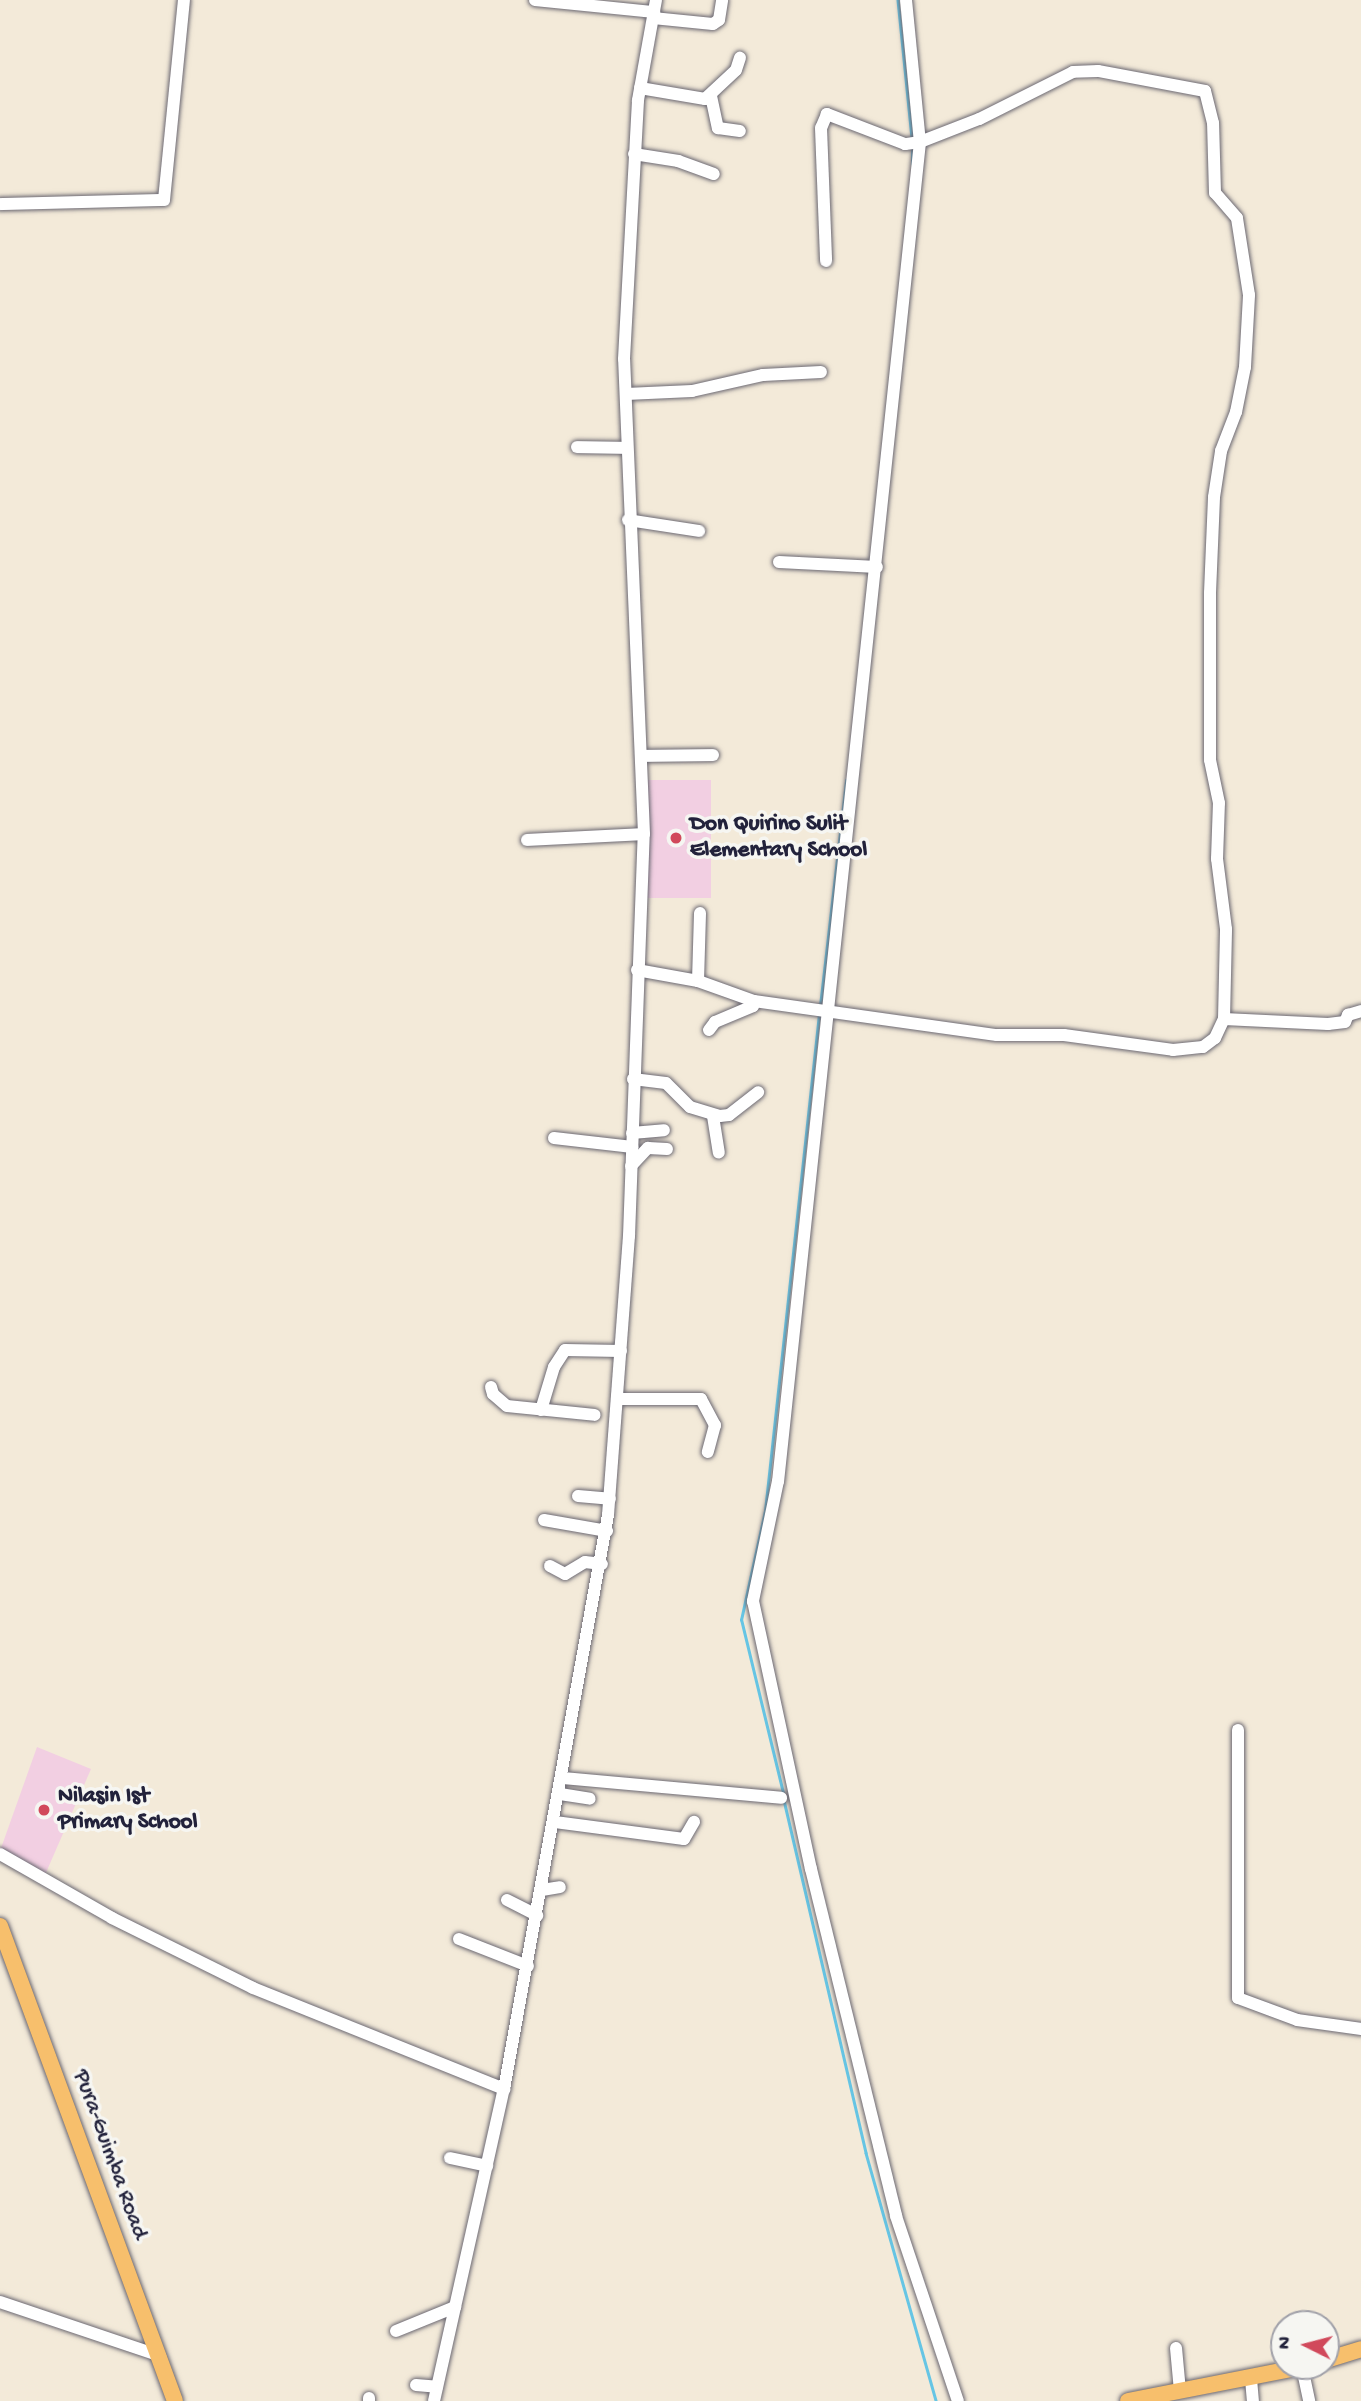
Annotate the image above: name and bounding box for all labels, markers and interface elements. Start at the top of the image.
place label: Don Quirino Sulit Elementary School [690,811,867,865]
marker: Don Quirino Sulit Elementary School [668,830,684,846]
place label: Nilasin Ist Primary School [58,1783,198,1837]
marker: Nilasin Ist Primary School [36,1802,52,1818]
street label: Pura-Guimba Road [65,2066,153,2244]
north arrow [1270,2310,1340,2380]
text: N [1274,2336,1298,2350]

